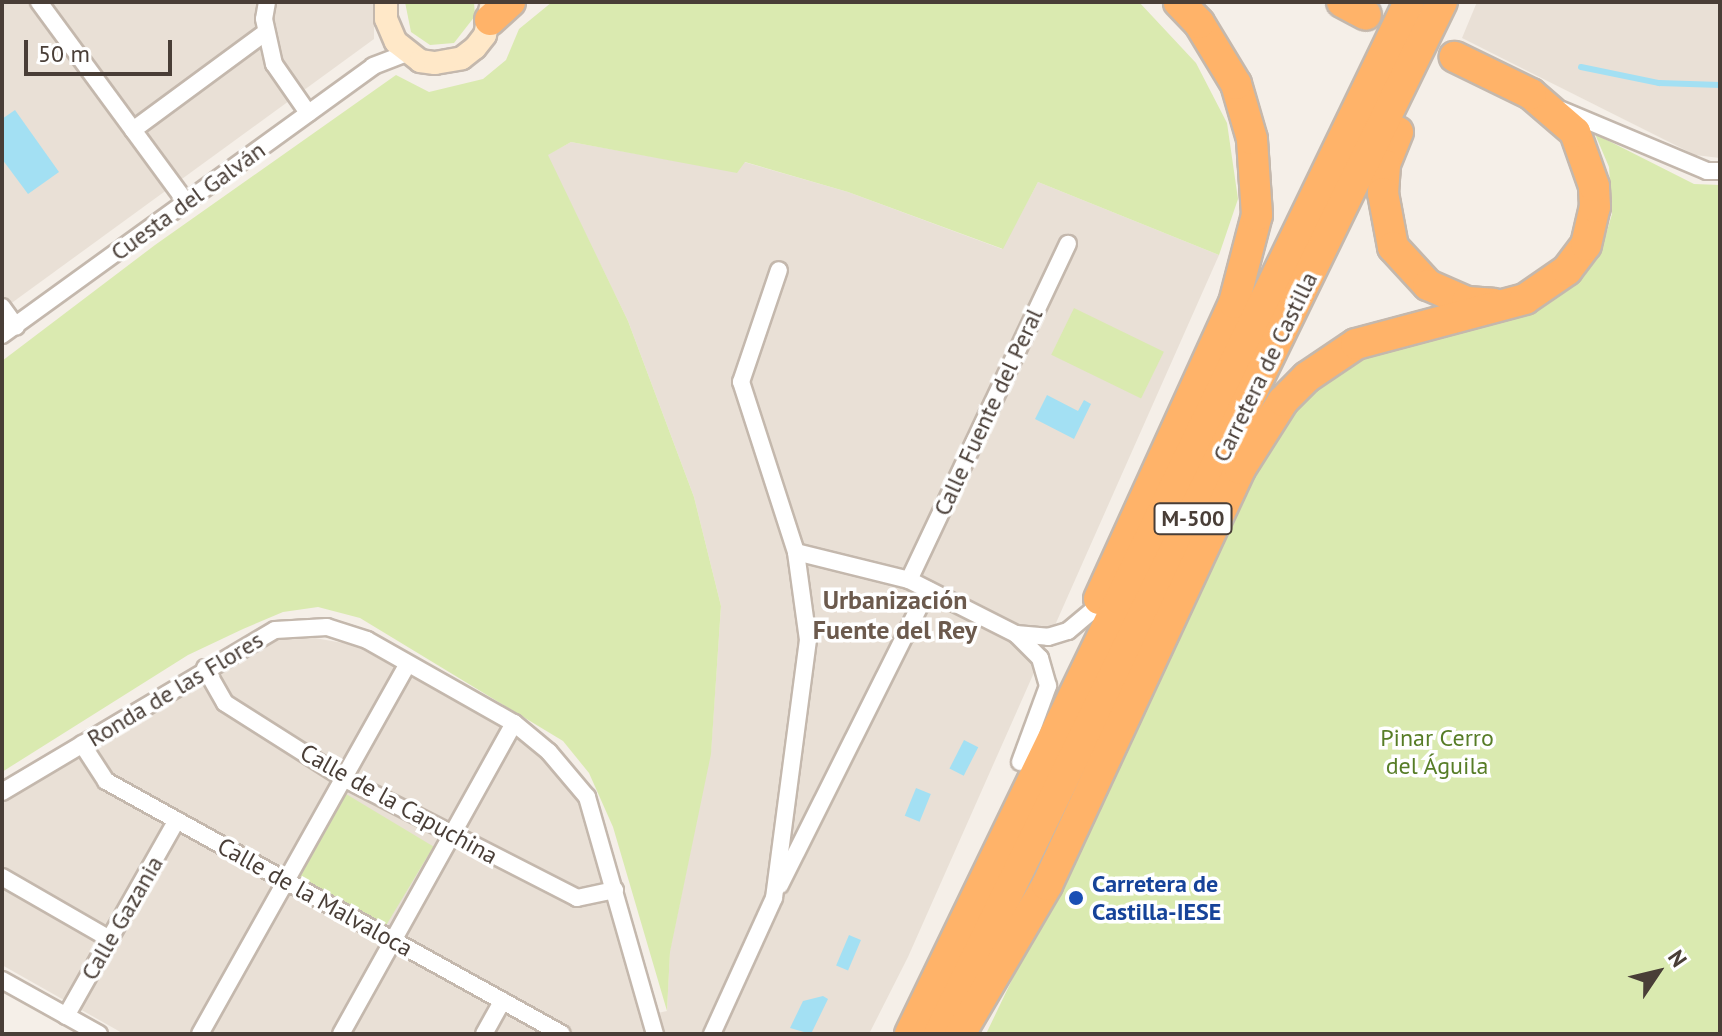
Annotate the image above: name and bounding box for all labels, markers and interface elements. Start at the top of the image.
scale bar [28,24,176,74]
text: 50 m [38,38,90,69]
street label: Cuesta del Galván [105,135,271,267]
street label: Carretera de Castilla [1207,267,1323,467]
street label: Calle Fuente del Peral [927,304,1049,520]
road number: M-500 [1153,501,1233,537]
district label: Urbanización Fuente del Rey [813,584,977,646]
street label: Ronda de las Flores [82,625,268,753]
park label: Pinar Cerro del Águila [1380,724,1494,780]
street label: Calle de la Capuchina [295,738,503,870]
street label: Calle de la Malvaloca [212,831,418,963]
street label: Calle Gazania [75,851,169,985]
place label: Carretera de Castilla-IESE [1092,870,1221,926]
marker: Carretera de Castilla-IESE [1067,889,1085,907]
north arrow [1618,932,1698,1012]
text: N [1662,944,1693,972]

